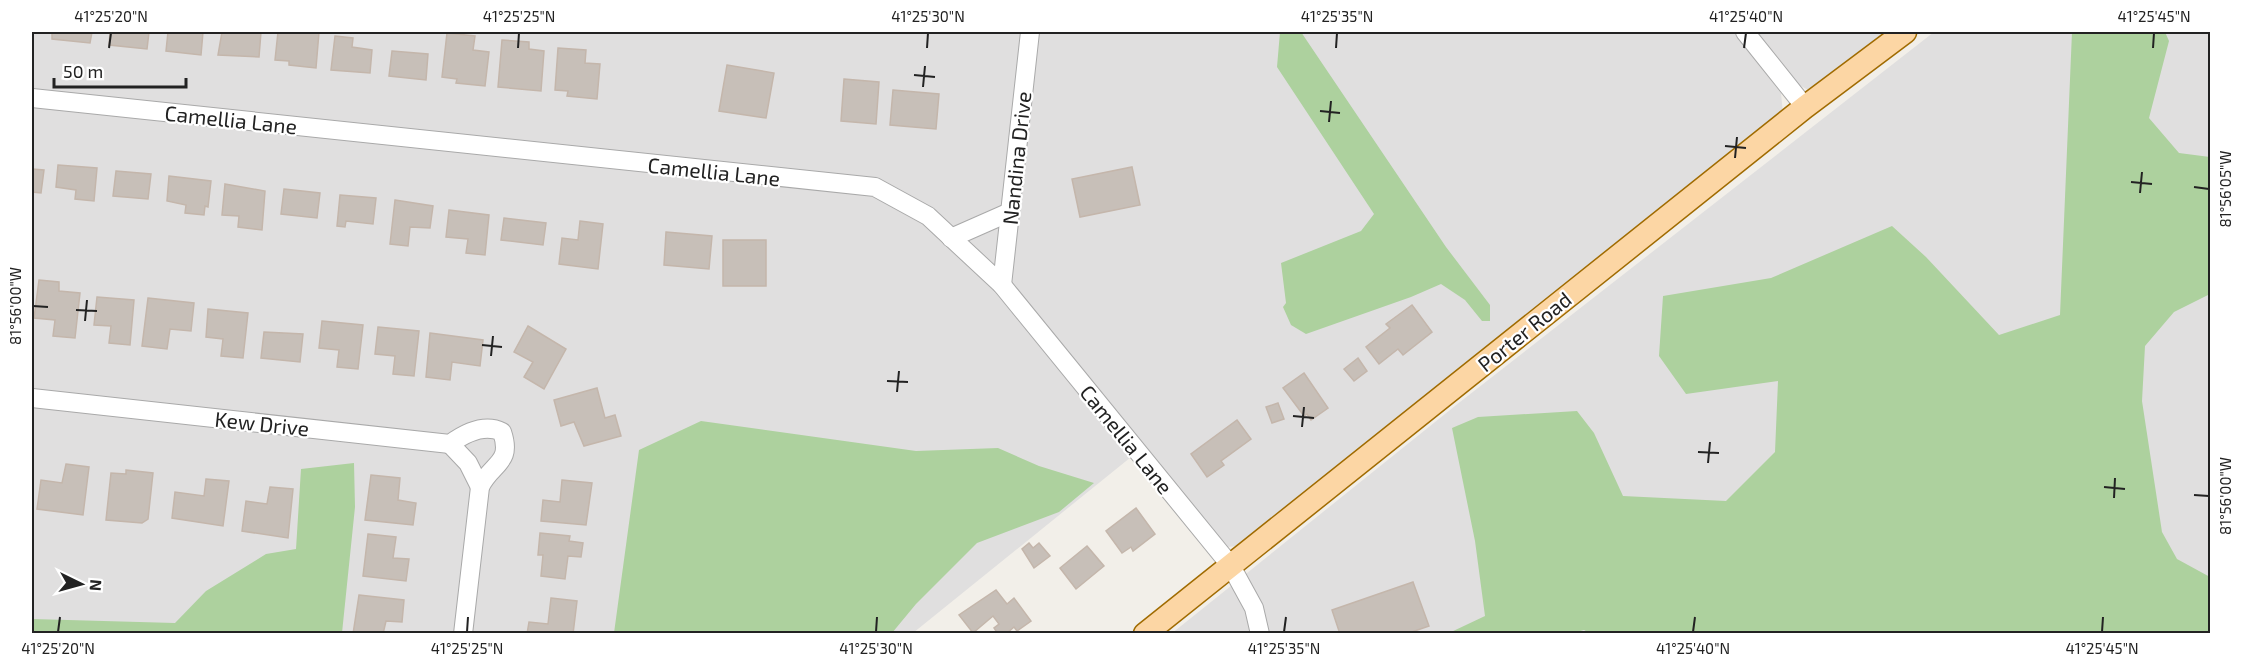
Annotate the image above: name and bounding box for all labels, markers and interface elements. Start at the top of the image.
text: 41°25'20"N [74,7,148,25]
text: 41°25'25"N [483,7,555,25]
text: 41°25'30"N [891,7,965,25]
text: 41°25'35"N [1301,7,1373,25]
text: 41°25'40"N [1709,7,1783,25]
text: 41°25'45"N [2117,7,2191,25]
scale bar [54,51,186,89]
text: 50 m [63,60,103,82]
street label: Nandina Drive [997,90,1035,226]
street label: Camellia Lane [164,100,298,138]
text: 81°56'05"W [2216,151,2234,227]
street label: Camellia Lane [647,152,781,190]
text: 81°56'00"W [6,267,24,345]
street label: Porter Road [1472,286,1576,376]
street label: Camellia Lane [1075,380,1179,498]
street label: Kew Drive [214,406,310,440]
text: 81°56'00"W [2216,457,2234,535]
north arrow [51,554,111,614]
text: N [86,579,106,592]
text: 41°25'20"N [21,639,95,657]
text: 41°25'25"N [431,639,503,657]
text: 41°25'30"N [839,639,913,657]
text: 41°25'35"N [1248,639,1320,657]
text: 41°25'40"N [1656,639,1730,657]
text: 41°25'45"N [2065,639,2139,657]

